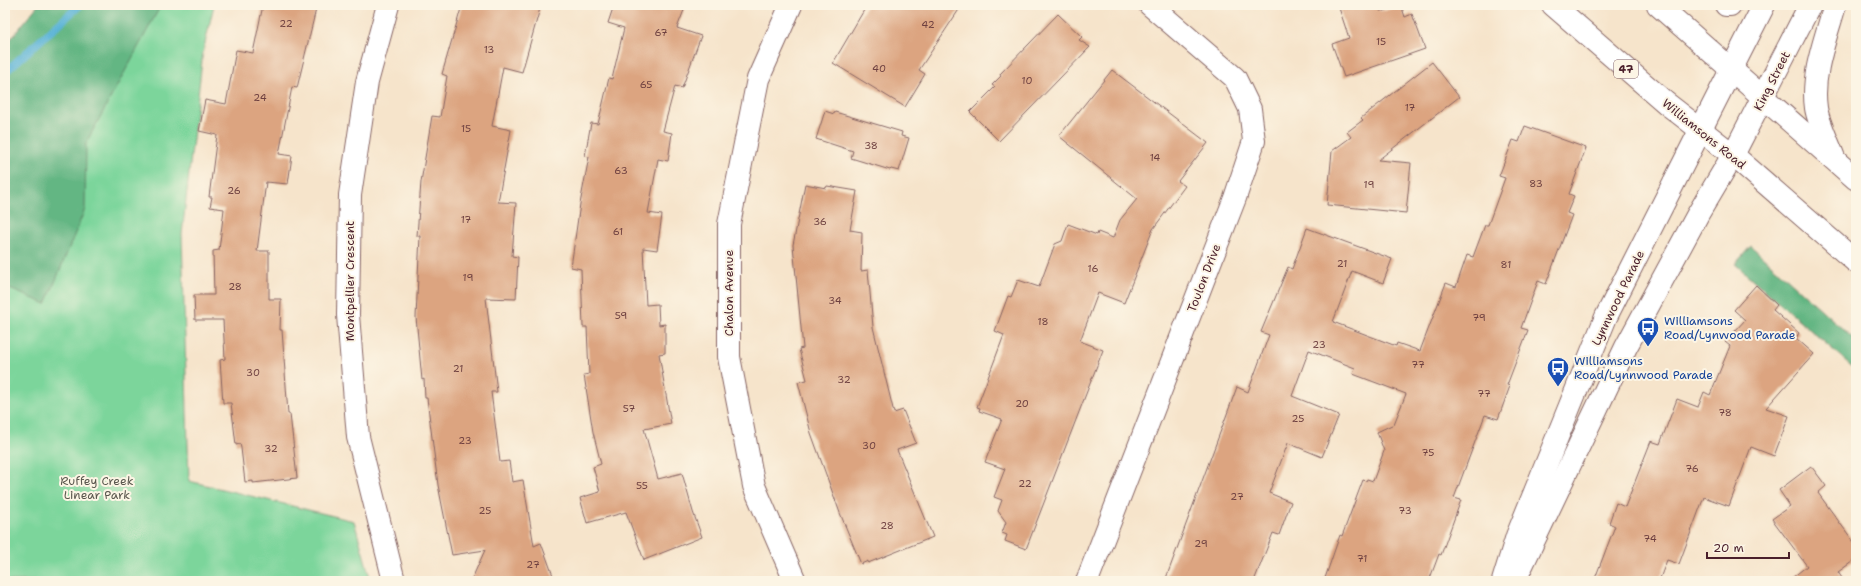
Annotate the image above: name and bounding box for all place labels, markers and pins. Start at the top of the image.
place label: Williamsons Road/Lynwood Parade [1664,313,1796,343]
bus stop icon: Williamsons Road/Lynwood Parade [1635,315,1661,348]
place label: Williamsons Road/Lynnwood Parade [1574,353,1713,383]
bus stop icon: Williamsons Road/Lynnwood Parade [1545,355,1571,388]

